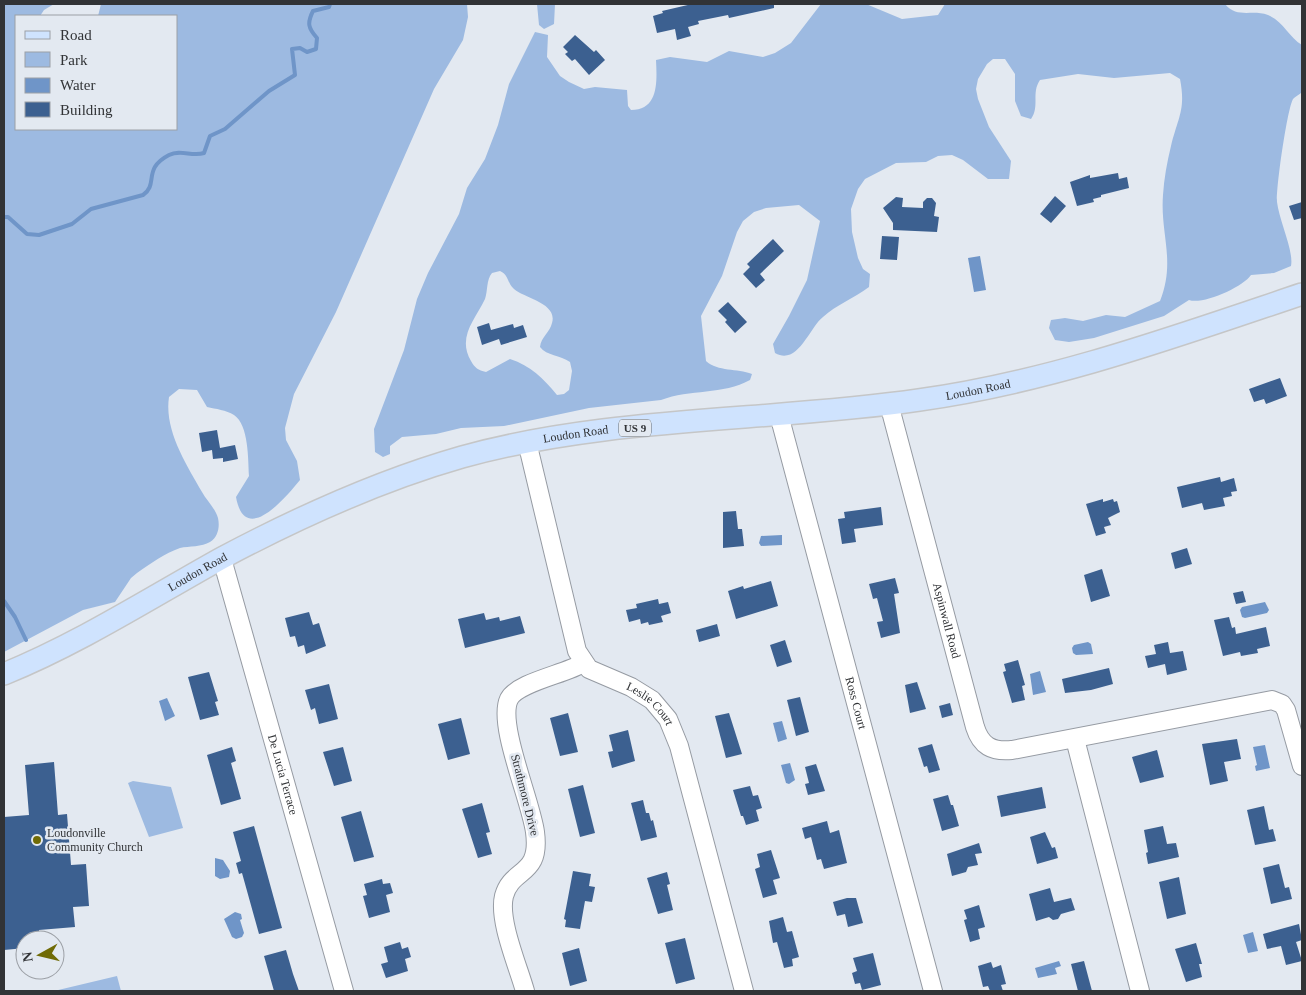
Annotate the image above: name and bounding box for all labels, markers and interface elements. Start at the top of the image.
legend [15,15,178,130]
text: Road [60,27,92,43]
text: Park [60,52,88,68]
text: Water [60,77,95,93]
text: Building [60,102,113,118]
street label: Loudon Road [945,376,1012,403]
road number: US 9 [619,419,651,436]
street label: Loudon Road [542,422,609,446]
street label: Loudon Road [166,550,229,594]
street label: Aspinwall Road [930,581,963,660]
street label: Ross Court [842,675,870,731]
street label: Leslie Court [624,679,677,728]
street label: De Lucia Terrace [265,733,301,816]
street label: Strathmore Drive [508,753,542,837]
place label: Loudonville Community Church [47,826,143,854]
marker: Loudonville Community Church [31,834,43,846]
north arrow [15,930,65,980]
text: N [19,951,36,963]

